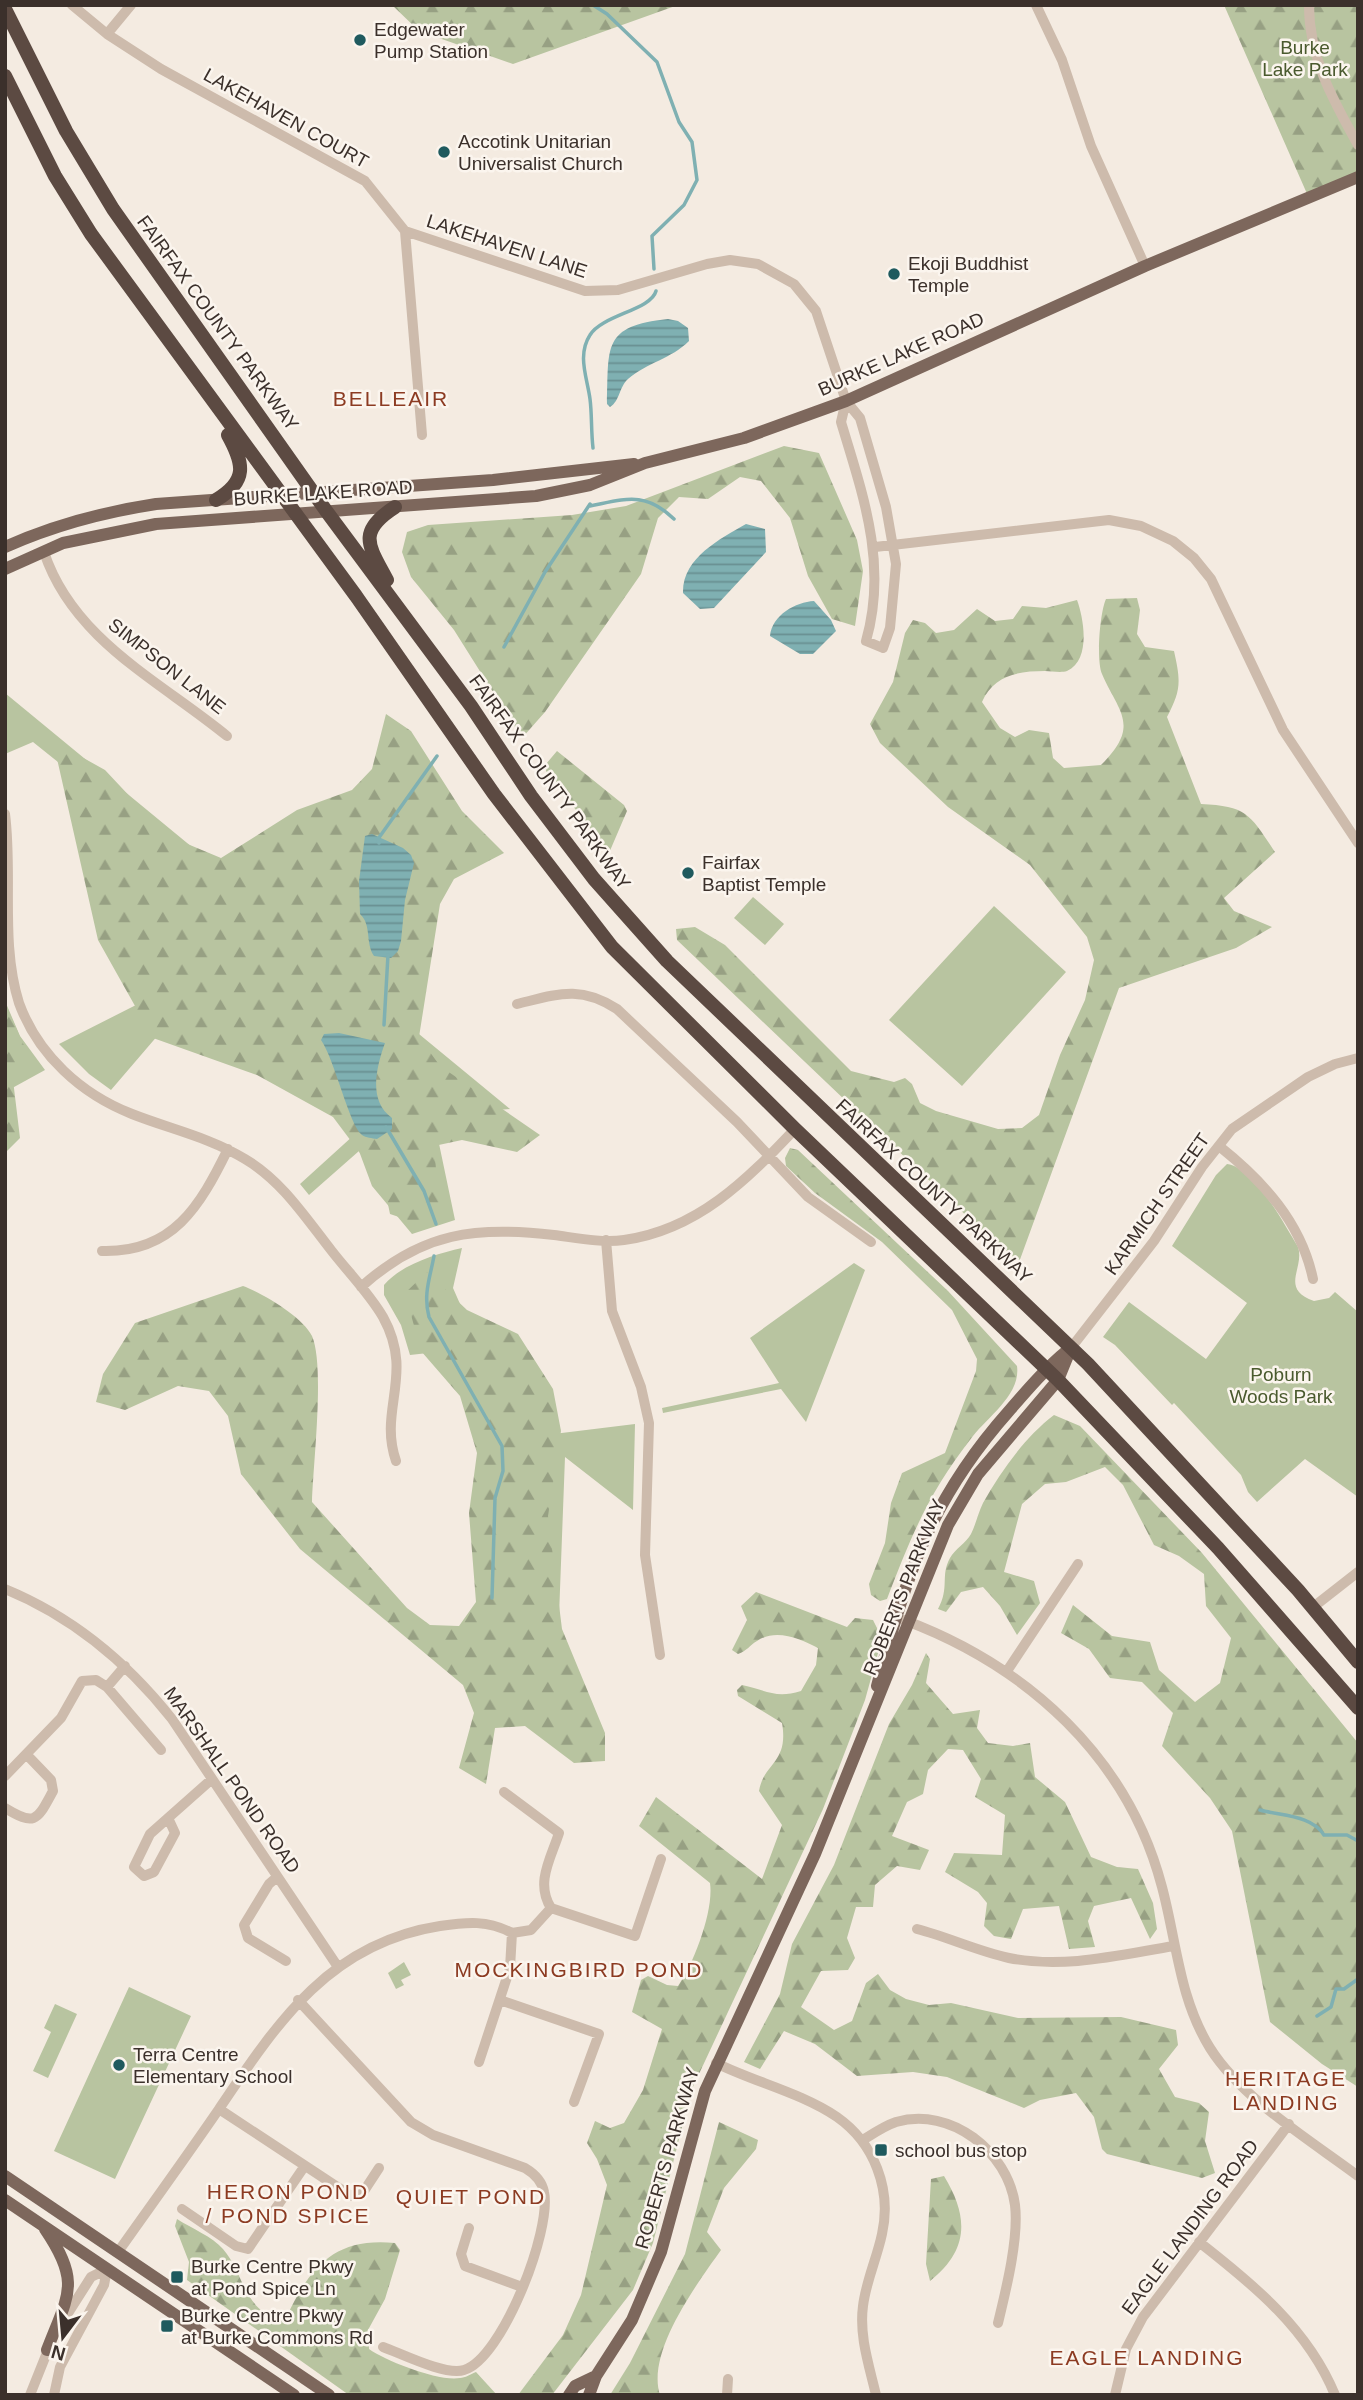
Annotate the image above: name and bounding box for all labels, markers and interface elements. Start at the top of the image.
place label: Edgewater Pump Station [374,19,488,62]
marker: Edgewater Pump Station [352,32,368,48]
park label: Burke Lake Park [1262,37,1348,80]
street label: LAKEHAVEN COURT [200,64,372,172]
place label: Accotink Unitarian Universalist Church [458,131,623,174]
marker: Accotink Unitarian Universalist Church [436,144,452,160]
street label: LAKEHAVEN LANE [424,210,590,282]
street label: FAIRFAX COUNTY PARKWAY [133,212,303,435]
place label: Ekoji Buddhist Temple [908,253,1029,296]
marker: Ekoji Buddhist Temple [886,266,902,282]
street label: BURKE LAKE ROAD [815,308,987,400]
district label: BELLEAIR [333,387,449,410]
street label: BURKE LAKE ROAD [233,476,413,510]
street label: SIMPSON LANE [104,614,230,718]
street label: FAIRFAX COUNTY PARKWAY [465,671,635,894]
place label: Fairfax Baptist Temple [702,852,826,895]
marker: Fairfax Baptist Temple [680,865,696,881]
street label: FAIRFAX COUNTY PARKWAY [832,1095,1036,1288]
street label: KARMICH STREET [1100,1129,1214,1279]
park label: Poburn Woods Park [1229,1364,1333,1407]
street label: ROBERTS PARKWAY [859,1495,949,1678]
street label: MARSHALL POND ROAD [160,1683,304,1877]
district label: MOCKINGBIRD POND [454,1958,704,1981]
place label: Terra Centre Elementary School [133,2044,292,2087]
marker: Terra Centre Elementary School [111,2057,127,2073]
street label: ROBERTS PARKWAY [631,2064,703,2251]
district label: HERITAGE LANDING [1225,2067,1347,2114]
street label: EAGLE LANDING ROAD [1117,2136,1263,2318]
place label: school bus stop [895,2140,1027,2161]
marker: school bus stop [873,2142,889,2158]
district label: HERON POND / POND SPICE [205,2180,371,2227]
district label: QUIET POND [396,2185,546,2208]
place label: Burke Centre Pkwy at Pond Spice Ln [191,2256,354,2299]
marker: Burke Centre Pkwy at Pond Spice Ln [169,2269,185,2285]
north arrow [28,2302,98,2372]
place label: Burke Centre Pkwy at Burke Commons Rd [181,2305,373,2348]
marker: Burke Centre Pkwy at Burke Commons Rd [159,2318,175,2334]
text: N [49,2341,68,2365]
district label: EAGLE LANDING [1049,2346,1245,2369]

